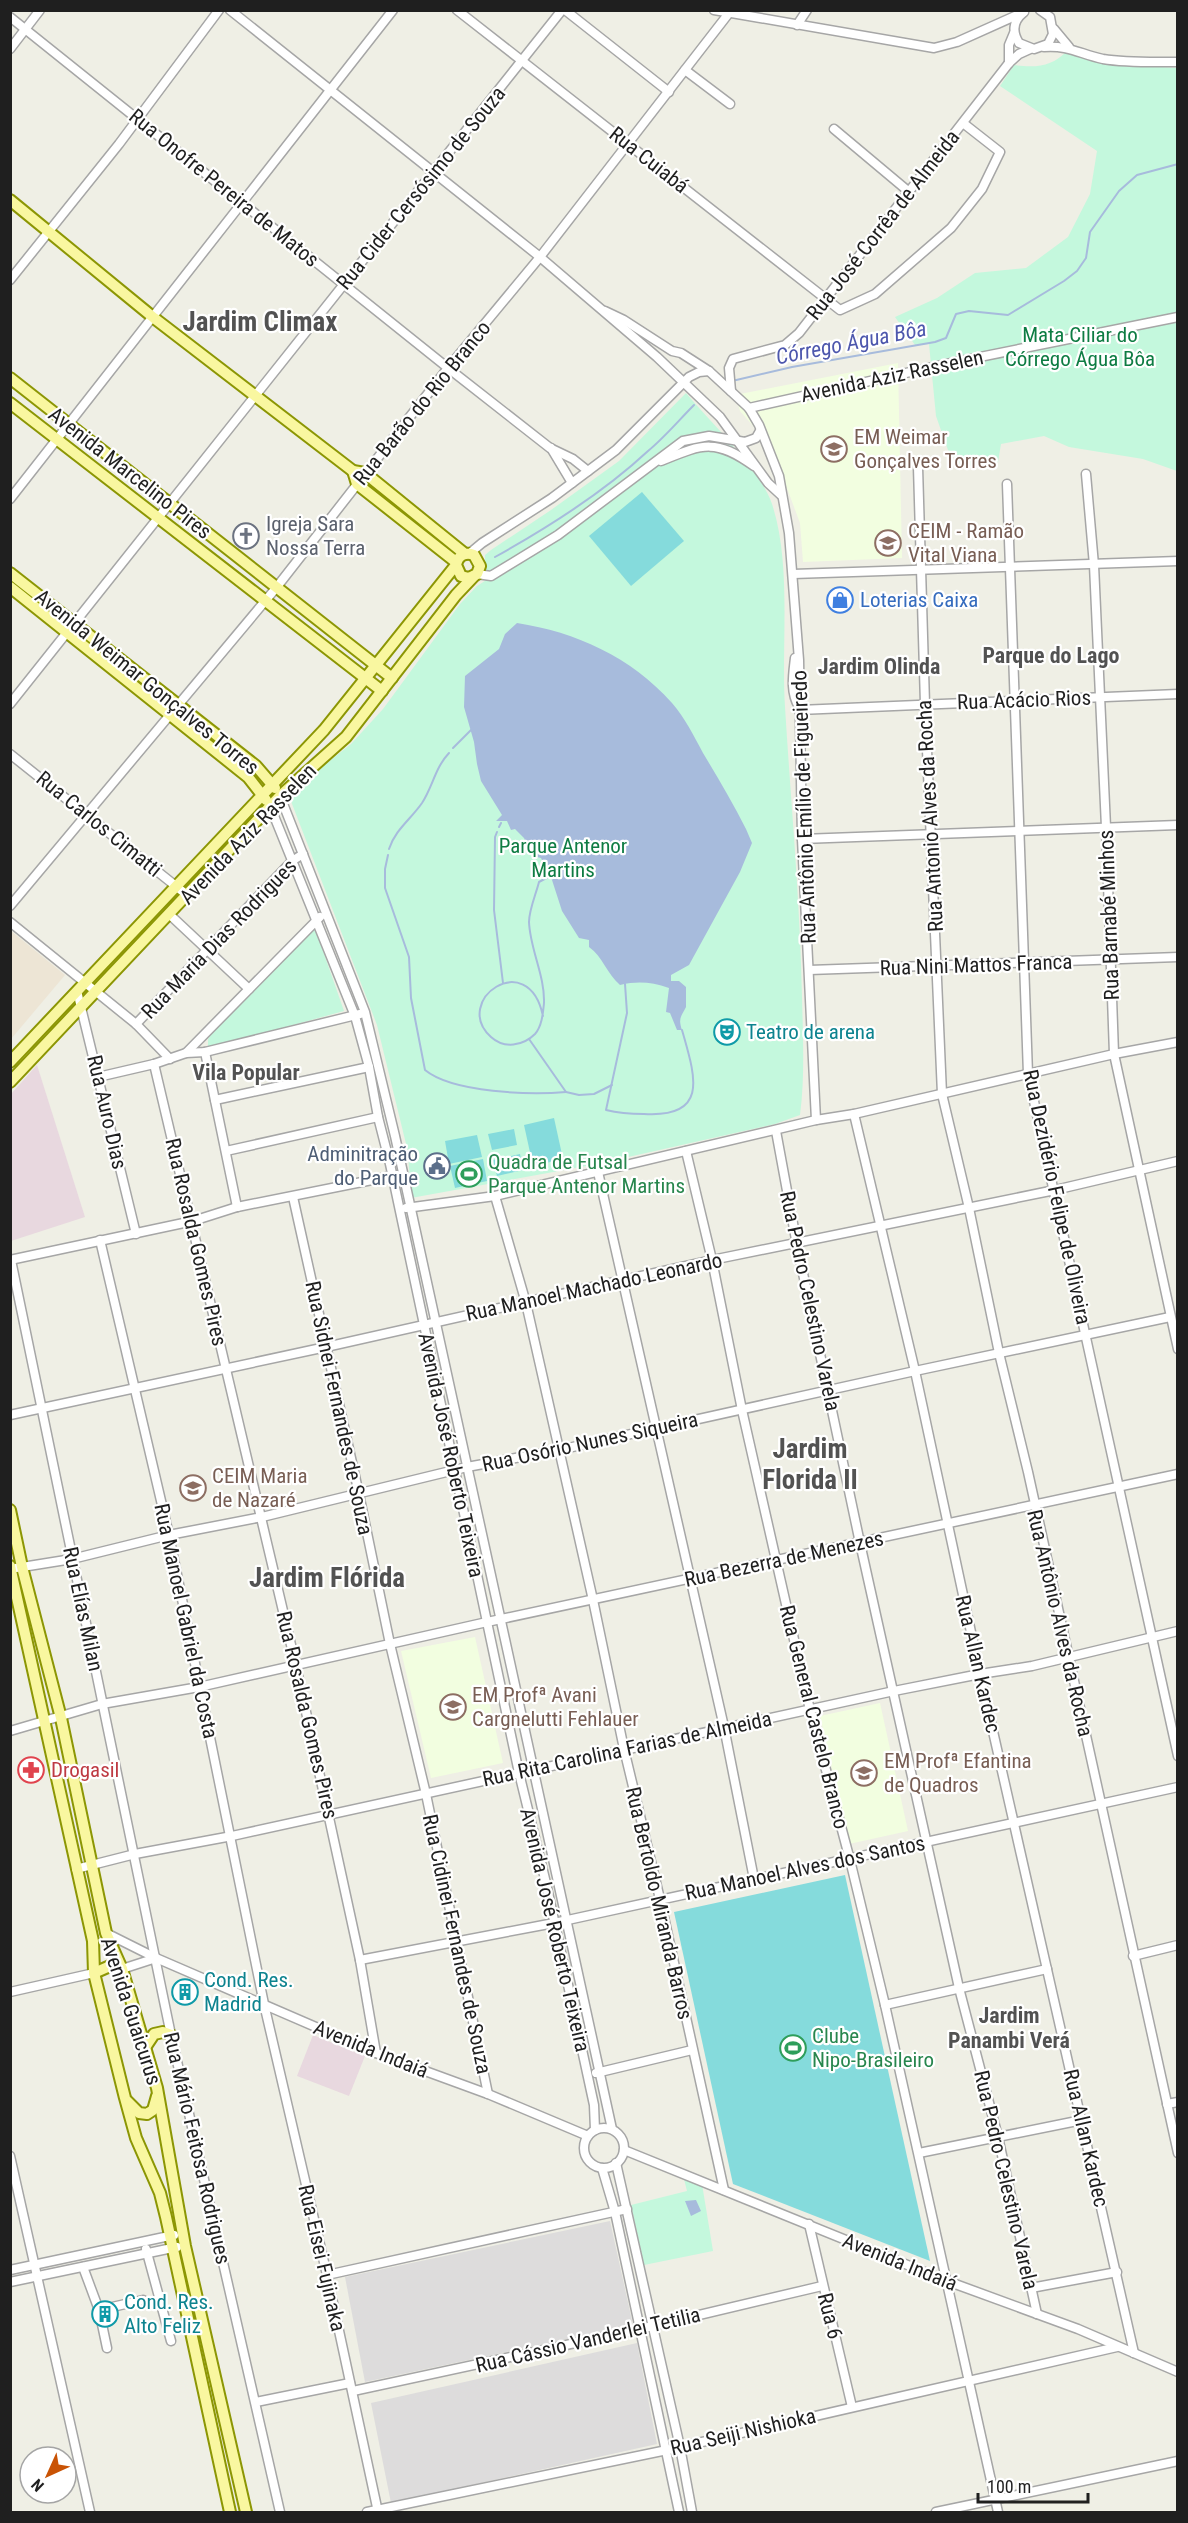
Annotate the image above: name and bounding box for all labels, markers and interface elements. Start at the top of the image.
street label: Rua Cider Cersósimo de Souza [332,82,510,294]
street label: Rua Onofre Pereira de Matos [124,104,324,272]
street label: Rua Cuiabá [605,122,693,198]
street label: Rua José Corrêa de Almeida [802,125,964,325]
district label: Jardim Climax [182,306,338,338]
street label: Rua Barão do Rio Branco [348,316,496,490]
water label: Córrego Água Bôa [774,316,928,369]
park label: Mata Ciliar do Córrego Água Bôa [1005,323,1155,371]
street label: Avenida Aziz Rasselen [799,345,985,407]
street label: Avenida Marcelino Pires [44,402,216,544]
place label: EM Weimar Gonçalves Torres [854,425,997,473]
school or university icon: EM Weimar Gonçalves Torres [819,434,849,464]
place label: Igreja Sara Nossa Terra [266,512,365,560]
place label: CEIM - Ramão Vital Viana [908,519,1024,567]
church icon: Igreja Sara Nossa Terra [231,521,261,551]
school or university icon: CEIM - Ramão Vital Viana [873,528,903,558]
street label: Avenida Weimar Gonçalves Torres [30,584,264,780]
shop icon: Loterias Caixa [825,585,855,615]
place label: Loterias Caixa [860,588,978,612]
district label: Parque do Lago [982,643,1120,668]
district label: Jardim Olinda [818,654,940,679]
street label: Rua Antônio Emílio de Figueiredo [787,670,821,944]
street label: Rua Acácio Rios [957,686,1091,714]
street label: Rua Antonio Alves da Rocha [912,699,948,933]
street label: Avenida Aziz Rasselen [175,759,321,909]
street label: Rua Carlos Cimatti [32,766,166,882]
street label: Rua Barnabé Minhos [1094,829,1124,1001]
park label: Parque Antenor Martins [499,834,627,882]
street label: Rua Maria Dias Rodrigues [136,854,302,1024]
street label: Rua Nini Mattos Franca [879,950,1073,980]
theatre icon: Teatro de arena [712,1017,742,1047]
place label: Teatro de arena [746,1020,875,1044]
street label: Rua Auro Dias [82,1053,132,1171]
district label: Vila Popular [192,1060,300,1085]
street label: Rua Dezidério Felipe de Oliveira [1018,1067,1096,1327]
street label: Rua Rosalda Gomes Pires [160,1136,232,1348]
place label: Adminitração do Parque [307,1142,418,1190]
place label: Quadra de Futsal Parque Antenor Martins [488,1150,685,1198]
public building icon: Adminitração do Parque [422,1151,452,1181]
sports icon: Quadra de Futsal Parque Antenor Martins [454,1159,484,1189]
street label: Rua Pedro Celestino Varela [775,1189,845,1413]
street label: Rua Manoel Machado Leonardo [464,1248,724,1326]
street label: Rua Sidnei Fernandes de Souza [300,1279,378,1537]
street label: Avenida José Roberto Teixeira [413,1330,489,1580]
street label: Rua Osório Nunes Siqueira [480,1407,700,1477]
district label: Jardim Florida II [762,1433,858,1496]
place label: CEIM Maria de Nazaré [212,1464,307,1512]
school or university icon: CEIM Maria de Nazaré [178,1473,208,1503]
street label: Rua Manoel Gabriel da Costa [149,1501,223,1741]
street label: Rua Antônio Alves da Rocha [1022,1507,1098,1739]
street label: Rua Bezerra de Menezes [682,1526,886,1592]
street label: Rua Elías Milan [58,1545,108,1673]
district label: Jardim Flórida [249,1562,405,1594]
street label: Rua Allan Kardec [950,1593,1006,1735]
street label: Rua General Castelo Branco [775,1603,853,1831]
street label: Rua Rosalda Gomes Pires [271,1609,343,1821]
place label: EM Profª Avani Cargnelutti Fehlauer [472,1683,639,1731]
school or university icon: EM Profª Avani Cargnelutti Fehlauer [438,1692,468,1722]
street label: Rua Rita Carolina Farias de Almeida [480,1707,774,1791]
place label: EM Profª Efantina de Quadros [884,1749,1032,1797]
pharmacy icon: Drogasil [16,1755,46,1785]
place label: Drogasil [51,1758,119,1782]
school or university icon: EM Profª Efantina de Quadros [849,1758,879,1788]
street label: Rua Bertoldo Miranda Barros [621,1784,697,2022]
street label: Avenida José Roberto Teixeira [515,1806,595,2054]
street label: Rua Cidinei Fernandes de Souza [418,1812,496,2076]
street label: Rua Manoel Alves dos Santos [683,1831,927,1905]
street label: Avenida Guaicurus [96,1934,166,2088]
place label: Cond. Res. Madrid [204,1968,294,2016]
building icon: Cond. Res. Madrid [170,1977,200,2007]
district label: Jardim Panambi Verá [948,2003,1070,2053]
street label: Avenida Indaiá [310,2015,432,2083]
place label: Clube Nipo-Brasileiro [812,2024,934,2072]
street label: Rua Mário Feitosa Rodrigues [159,2030,235,2266]
sports icon: Clube Nipo-Brasileiro [778,2033,808,2063]
street label: Rua Allan Kardec [1058,2067,1114,2209]
street label: Rua Pedro Celestino Varela [969,2068,1043,2292]
street label: Rua Eisei Fujinaka [293,2182,351,2334]
street label: Avenida Indaiá [839,2228,961,2296]
place label: Cond. Res. Alto Feliz [124,2290,214,2338]
street label: Rua 6 [813,2291,847,2341]
building icon: Cond. Res. Alto Feliz [90,2299,120,2329]
street label: Rua Cássio Vanderlei Tetilia [473,2302,703,2378]
street label: Rua Seiji Nishioka [668,2404,818,2460]
north arrow [18,2445,78,2505]
scale bar [978,2466,1088,2504]
text: N [28,2475,48,2495]
text: 100 m [987,2476,1031,2497]

